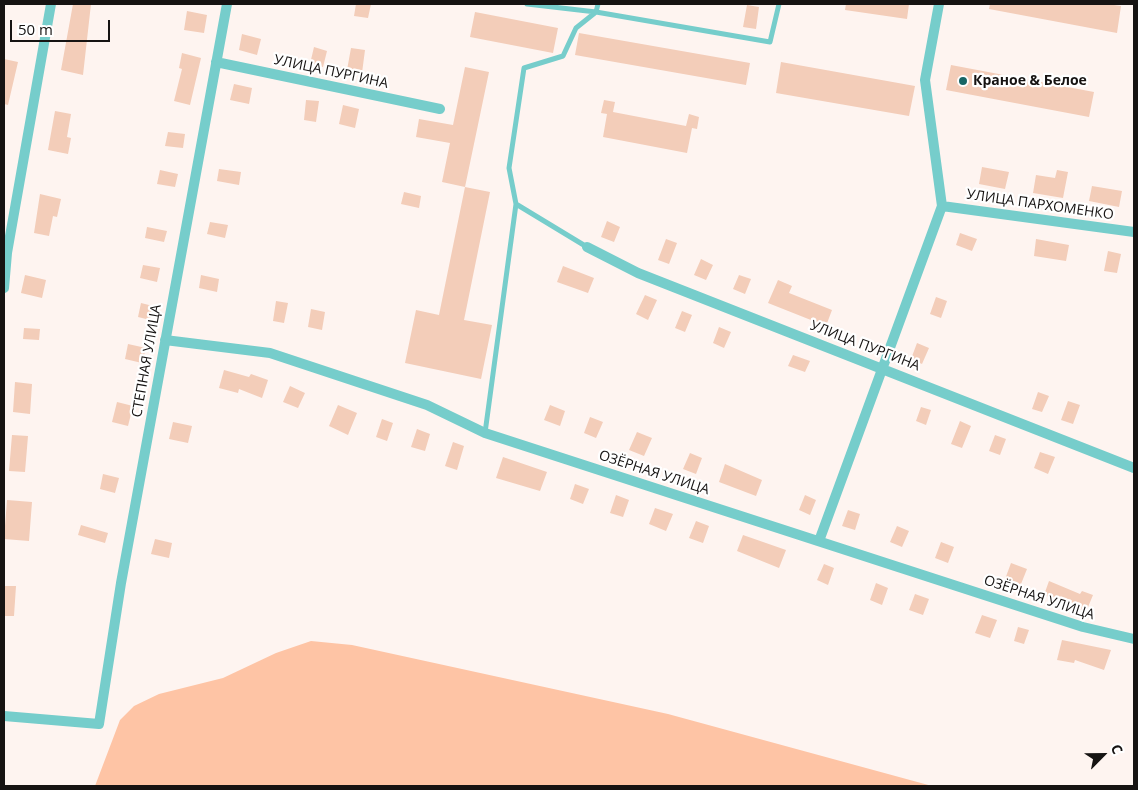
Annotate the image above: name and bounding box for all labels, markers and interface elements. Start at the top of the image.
scale bar [12,10,112,42]
text: 50 m [18,19,53,39]
street label: УЛИЦА ПУРГИНА [272,52,390,92]
place label: Краное & Белое [973,73,1087,89]
marker: Краное & Белое [957,75,969,87]
street label: УЛИЦА ПАРХОМЕНКО [965,186,1115,224]
street label: СТЕПНАЯ УЛИЦА [129,303,165,419]
street label: УЛИЦА ПУРГИНА [808,317,922,375]
street label: ОЗЁРНАЯ УЛИЦА [597,447,711,499]
street label: ОЗЁРНАЯ УЛИЦА [982,572,1096,624]
north arrow [1078,730,1128,780]
text: С [1107,741,1128,757]

